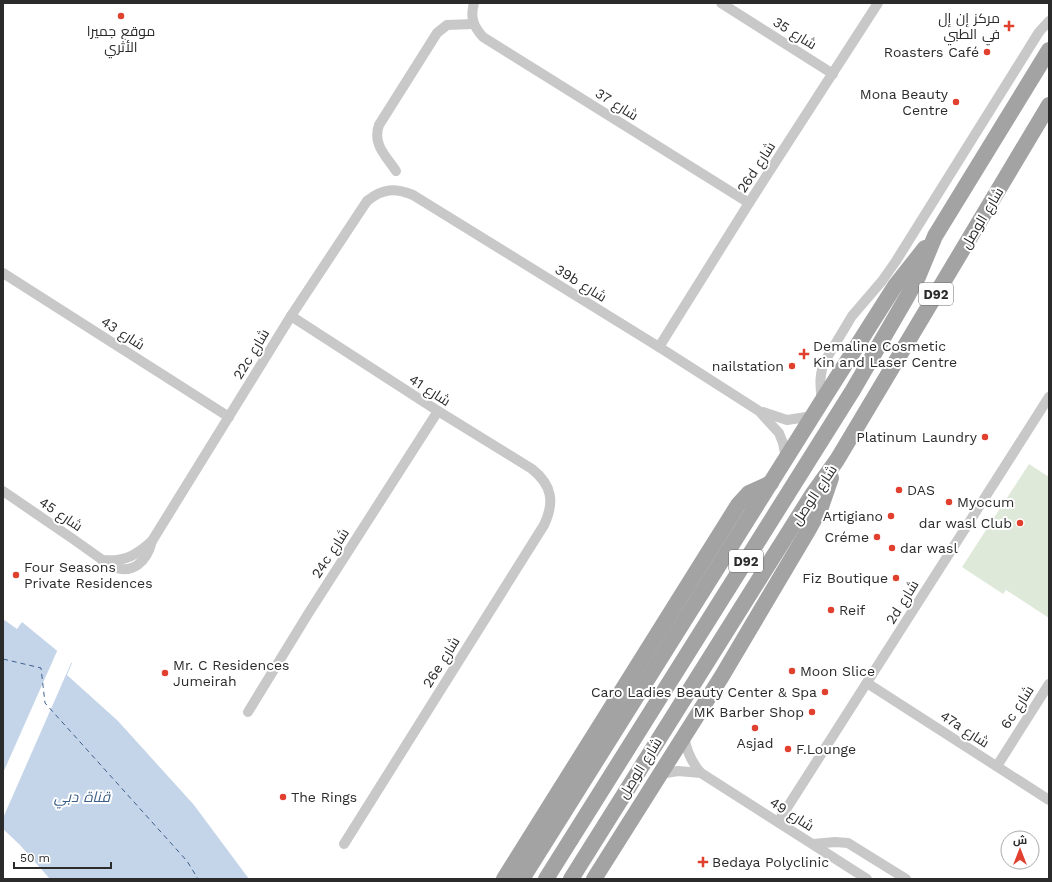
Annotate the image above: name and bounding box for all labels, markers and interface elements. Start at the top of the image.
place label: مركز إن إل في الطبي [938,10,1000,46]
marker: موقع جميرا الأثري [116,11,126,21]
street label: شارع 35 [770,13,820,53]
marker: مركز إن إل في الطبي [1003,20,1015,32]
place label: موقع جميرا الأثري [87,23,155,59]
place label: Roasters Café [884,44,979,60]
marker: Roasters Café [982,47,992,57]
street label: شارع 37 [592,85,641,124]
place label: Mona Beauty Centre [860,86,949,118]
marker: Mona Beauty Centre [951,97,961,107]
street label: 26d شارع [734,139,779,196]
street label: شارع الوصل [957,184,1007,252]
street label: 39b شارع [552,261,610,306]
road number: D92 [919,283,953,305]
street label: شارع 43 [98,313,148,354]
street label: 22c شارع [230,326,273,383]
place label: Demaline Cosmetic Kin and Laser Centre [813,338,957,370]
marker: Demaline Cosmetic Kin and Laser Centre [798,348,810,360]
place label: nailstation [712,358,784,374]
marker: nailstation [787,361,797,371]
street label: شارع 41 [406,371,454,410]
place label: Platinum Laundry [856,429,978,445]
marker: Platinum Laundry [980,432,990,442]
street label: شارع الوصل [788,462,841,529]
place label: DAS [907,482,935,498]
marker: DAS [894,485,904,495]
street label: شارع 45 [36,494,86,535]
place label: Myocum [957,494,1014,510]
marker: Myocum [944,497,954,507]
place label: Artigiano [823,508,883,524]
marker: Artigiano [886,511,896,521]
place label: dar wasl Club [919,515,1012,531]
marker: dar wasl Club [1015,518,1025,528]
street label: 24c شارع [308,525,353,581]
place label: Créme [824,529,869,545]
marker: Créme [872,532,882,542]
place label: dar wasl [900,540,958,556]
marker: dar wasl [887,543,897,553]
road number: D92 [729,550,763,572]
place label: Four Seasons Private Residences [24,559,153,591]
marker: Four Seasons Private Residences [11,570,21,580]
place label: Fiz Boutique [802,570,888,586]
marker: Fiz Boutique [891,573,901,583]
street label: 2d شارع [882,577,923,627]
place label: Reif [839,602,866,618]
marker: Reif [826,605,836,615]
street label: 26e شارع [419,634,464,691]
place label: Mr. C Residences Jumeirah [173,657,289,689]
place label: Moon Slice [800,663,875,679]
marker: Moon Slice [787,666,797,676]
marker: Mr. C Residences Jumeirah [160,668,170,678]
street label: 6c شارع [997,682,1038,732]
place label: Caro Ladies Beauty Center & Spa [591,684,817,700]
marker: Caro Ladies Beauty Center & Spa [820,687,830,697]
place label: MK Barber Shop [694,704,804,720]
marker: MK Barber Shop [807,707,817,717]
street label: 47a شارع [937,707,992,751]
marker: Asjad [750,723,760,733]
street label: شارع الوصل [615,735,666,802]
place label: Asjad [737,735,773,751]
place label: F.Lounge [796,741,856,757]
marker: F.Lounge [783,744,793,754]
water label: قناة دبي [54,788,111,809]
place label: The Rings [291,789,357,805]
marker: The Rings [278,792,288,802]
street label: شارع 49 [767,794,817,835]
north arrow [1000,830,1040,870]
text: ش [1013,834,1027,847]
scale bar [14,844,111,870]
text: 50 m [20,851,50,865]
place label: Bedaya Polyclinic [712,854,829,870]
marker: Bedaya Polyclinic [697,856,709,868]

